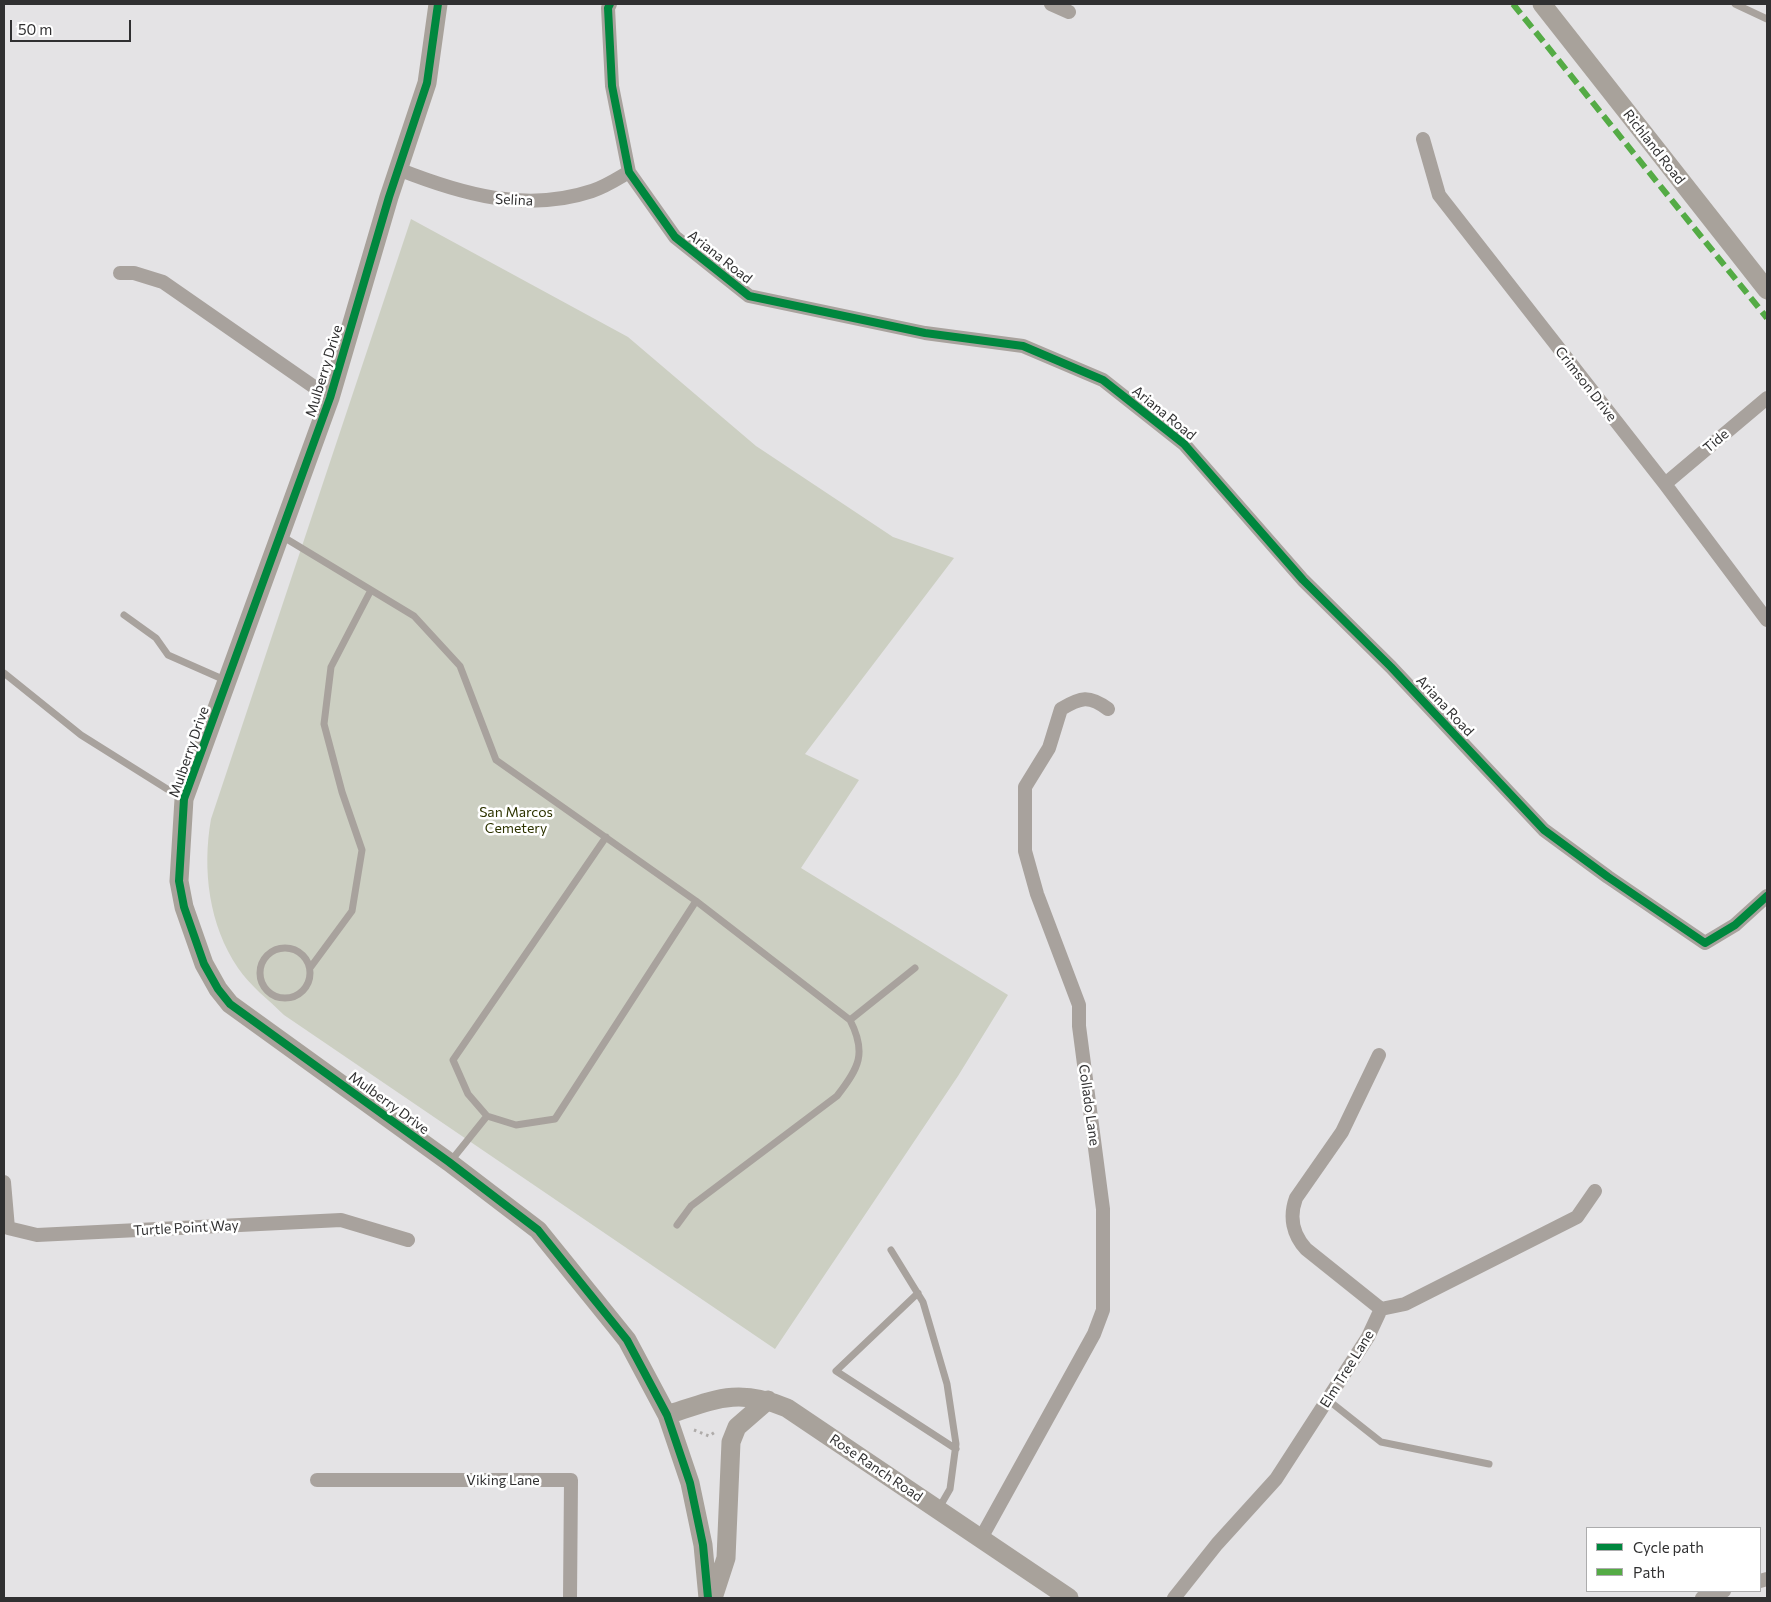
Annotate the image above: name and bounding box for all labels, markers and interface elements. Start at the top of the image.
scale bar [12,10,134,42]
text: 50 m [18,20,52,38]
street label: Richland Road [1620,106,1688,188]
street label: Selina [495,191,533,209]
street label: Ariana Road [685,227,755,287]
street label: Mulberry Drive [302,323,346,419]
street label: Crimson Drive [1552,343,1620,425]
street label: Ariana Road [1129,382,1199,444]
street label: Tide [1700,426,1732,456]
street label: Ariana Road [1413,672,1477,740]
street label: Mulberry Drive [166,704,212,800]
park label: San Marcos Cemetery [479,804,553,836]
street label: Collado Lane [1075,1063,1103,1147]
street label: Mulberry Drive [345,1068,433,1138]
street label: Turtle Point Way [133,1217,239,1239]
street label: Elm Tree Lane [1317,1327,1377,1411]
street label: Rose Ranch Road [826,1431,926,1505]
street label: Viking Lane [466,1472,540,1488]
legend [1586,1527,1761,1592]
text: Cycle path [1633,1538,1704,1556]
text: Path [1633,1563,1665,1581]

